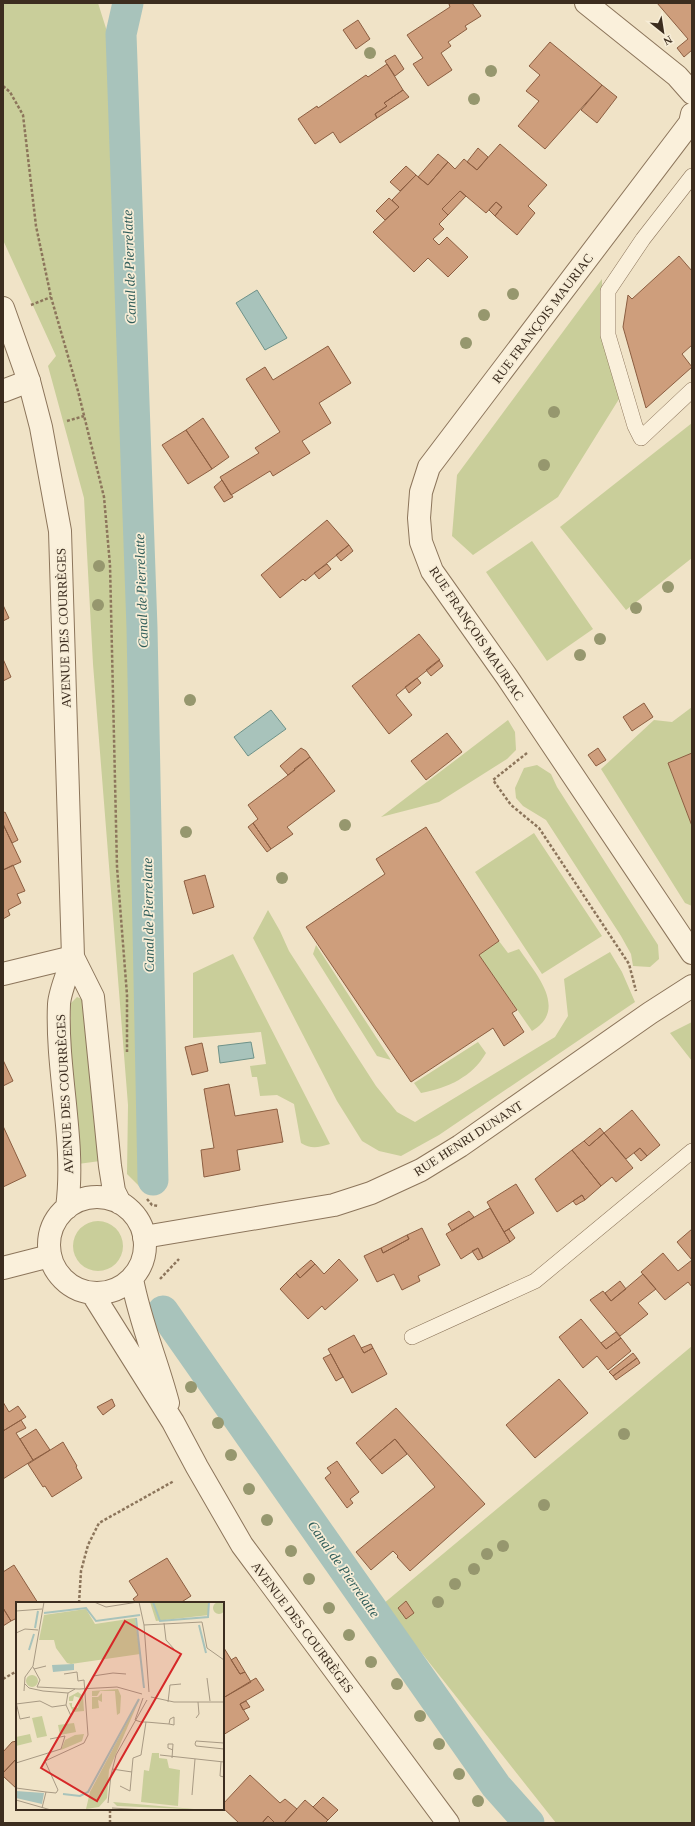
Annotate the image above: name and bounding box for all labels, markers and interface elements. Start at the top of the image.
north arrow [643,12,683,52]
text: N [662,33,674,48]
water label: Canal de Pierrelatte [120,209,139,324]
street label: RUE FRANÇOIS MAURIAC [489,251,596,386]
water label: Canal de Pierrelatte [132,533,151,648]
street label: AVENUE DES COURRÈGES [53,548,74,708]
street label: RUE FRANÇOIS MAURIAC [426,564,527,703]
water label: Canal de Pierrelatte [140,858,157,972]
street label: AVENUE DES COURRÈGES [53,1014,76,1174]
street label: RUE HENRI DUNANT [411,1097,526,1179]
water label: Canal de Pierrelatte [305,1518,383,1621]
street label: AVENUE DES COURRÈGES [248,1559,357,1696]
inset map [16,1602,224,1810]

